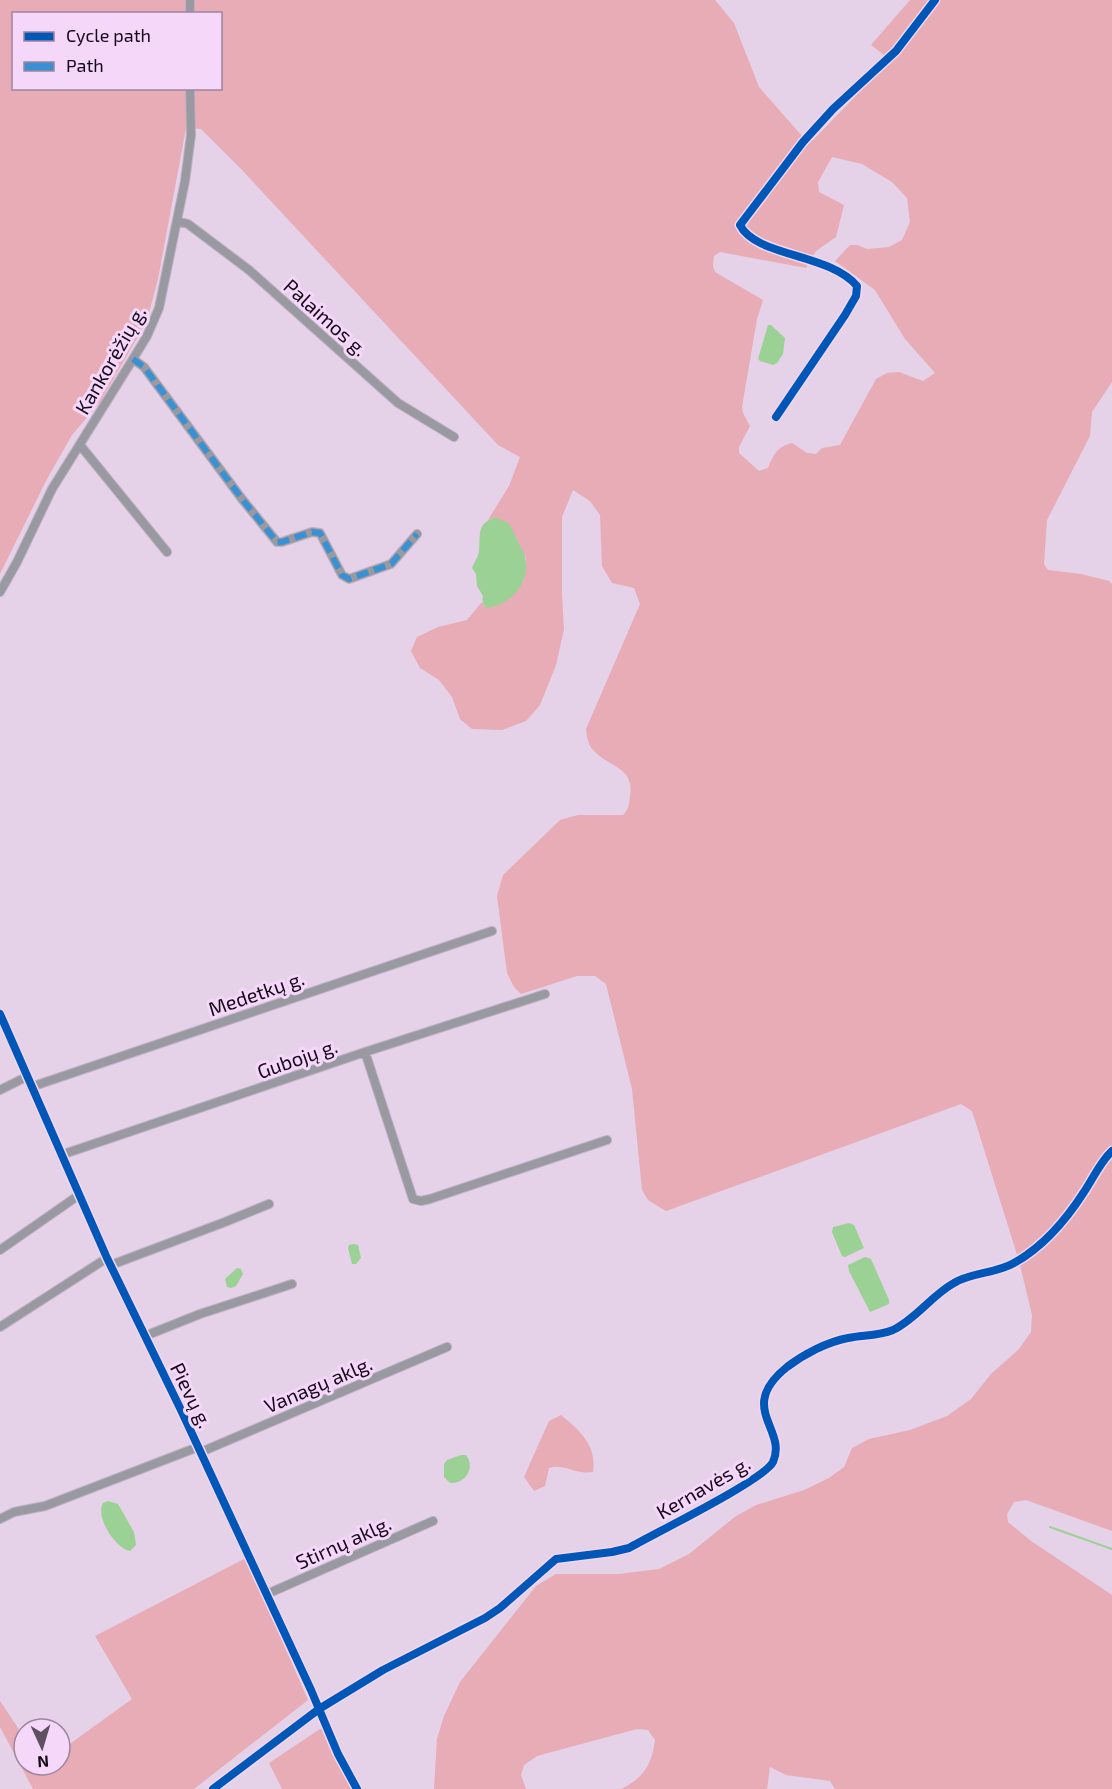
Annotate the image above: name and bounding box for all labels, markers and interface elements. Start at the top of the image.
legend [12,12,222,90]
text: Cycle path [66,24,151,46]
text: Path [66,54,104,76]
street label: Palaimos g. [279,273,373,361]
street label: Kankorėžių g. [69,302,151,418]
street label: Medetkų g. [205,965,307,1021]
street label: Gubojų g. [254,1033,340,1083]
street label: Vanagų aklg. [260,1350,376,1418]
street label: Pievų g. [166,1358,218,1432]
street label: Kernavės g. [652,1450,754,1524]
street label: Stirnų aklg. [292,1510,394,1574]
north arrow [12,1717,72,1777]
text: N [37,1753,50,1772]

